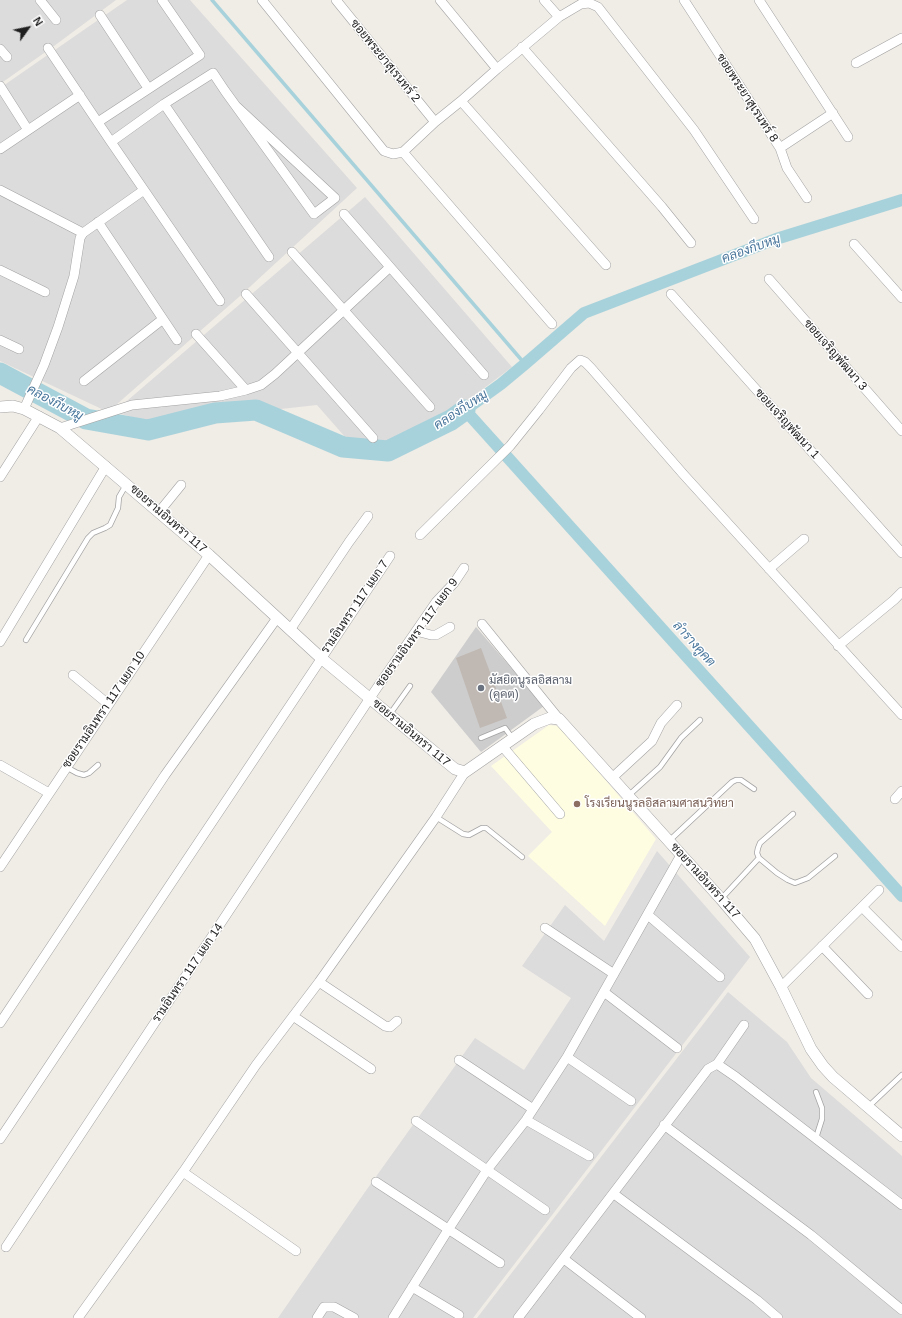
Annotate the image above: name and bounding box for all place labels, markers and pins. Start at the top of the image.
place label: มัสยิตนูรลอิสลาม (คูคต) [489,674,572,702]
marker: มัสยิตนูรลอิสลาม (คูคต) [476,683,486,693]
place label: โรงเรียนนูรลอิสลามศาสนวิทยา [585,797,734,811]
marker: โรงเรียนนูรลอิสลามศาสนวิทยา [572,799,582,809]

